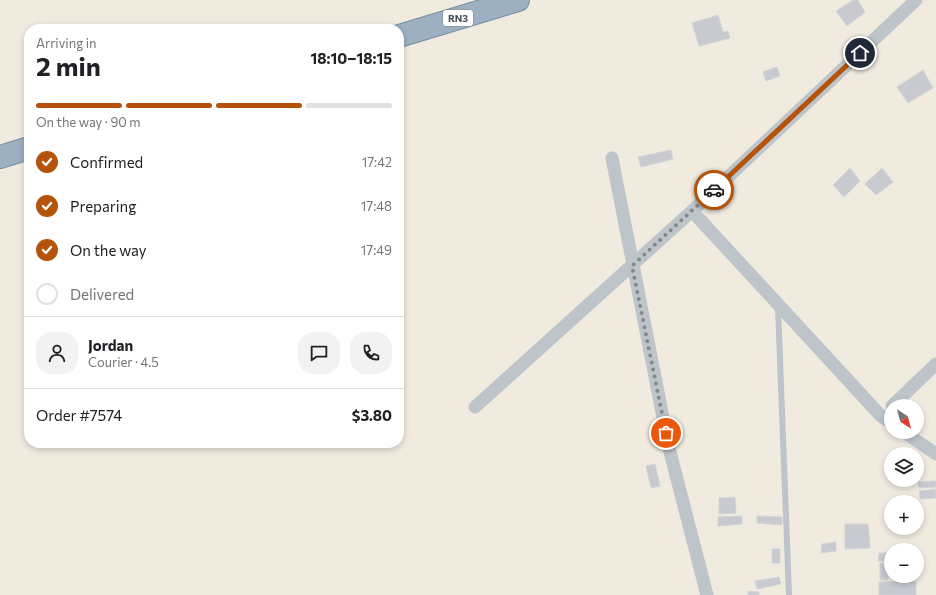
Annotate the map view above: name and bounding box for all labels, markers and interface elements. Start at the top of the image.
road number: RN3 [443,10,473,26]
text: Arriving in [36,35,96,51]
pin [843,36,877,70]
icon: home [849,42,871,64]
text: 18:10–18:15 [310,49,392,67]
text: 2 min [36,50,101,81]
text: On the way · 90 m [36,114,141,130]
icon: check [36,151,58,173]
text: Confirmed [70,153,143,171]
text: 17:42 [362,154,392,170]
courier [694,170,734,210]
icon: car [703,179,725,201]
icon: check [36,195,58,217]
text: Preparing [70,197,136,215]
text: 17:48 [361,198,392,214]
icon: check [36,239,58,261]
text: On the way [70,241,147,259]
text: 17:49 [361,242,392,258]
text: Delivered [70,285,134,303]
button: person [36,332,78,374]
button: chat [298,332,340,374]
button: phone [350,332,392,374]
text: Jordan [88,336,133,354]
text: Courier · 4.5 [88,354,159,370]
north arrow [884,399,924,439]
map controls [884,399,924,583]
text: Order #7574 [36,406,122,424]
text: $3.80 [352,406,392,424]
pin [649,416,683,450]
icon: bag [655,422,677,444]
button: layers [884,447,924,487]
button: + [884,495,924,535]
button: − [884,543,924,583]

